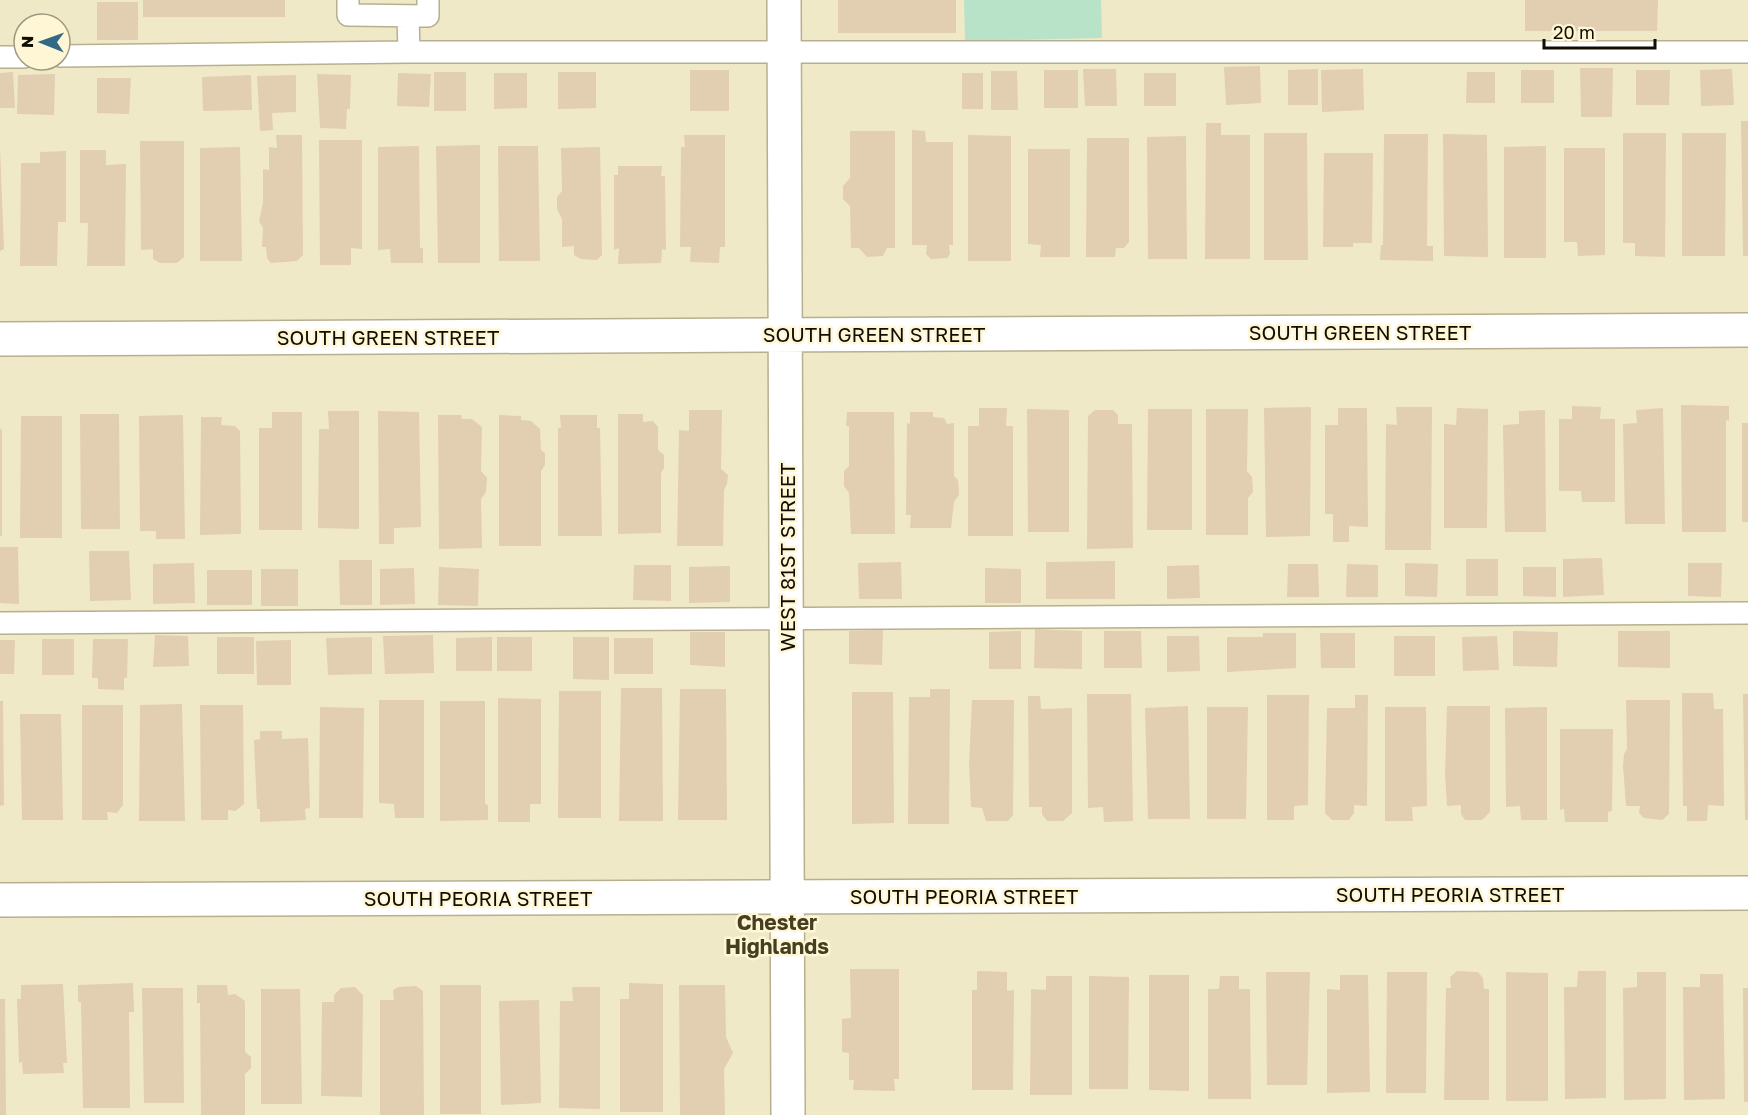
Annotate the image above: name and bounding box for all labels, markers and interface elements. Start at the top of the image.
north arrow [12,12,72,72]
scale bar [1544,12,1655,50]
text: 20 m [1553,21,1595,43]
text: N [17,35,37,48]
street label: SOUTH GREEN STREET [1249,320,1471,344]
street label: SOUTH GREEN STREET [763,322,985,346]
street label: SOUTH GREEN STREET [277,325,499,349]
street label: WEST 81ST STREET [775,463,799,651]
street label: SOUTH PEORIA STREET [1336,882,1564,906]
street label: SOUTH PEORIA STREET [850,884,1078,908]
street label: SOUTH PEORIA STREET [364,886,592,910]
district label: Chester Highlands [725,909,829,959]

